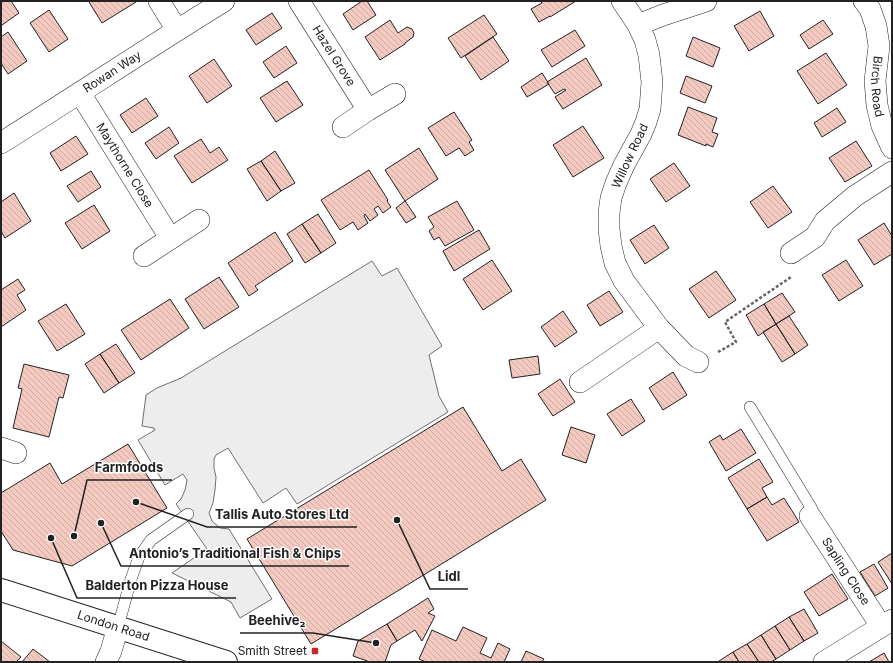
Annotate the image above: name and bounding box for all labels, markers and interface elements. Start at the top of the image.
street label: Hazel Grove [309,22,359,89]
street label: Rowan Way [80,47,144,96]
street label: Birch Road [868,55,888,118]
street label: Maythorne Close [93,120,157,210]
street label: Willow Road [608,121,651,191]
callout: Farmfoods [87,455,172,480]
text: Farmfoods [95,459,163,475]
callout: Tallis Auto Stores Ltd [207,502,357,527]
text: Tallis Auto Stores Ltd [215,506,349,522]
street label: Sapling Close [819,534,874,608]
callout: Antonio’s Traditional Fish & Chips [121,541,349,566]
text: Antonio’s Traditional Fish & Chips [129,545,341,561]
callout: Lidl [430,564,468,589]
text: Lidl [438,568,460,584]
callout: Balderton Pizza House [77,573,236,598]
text: Balderton Pizza House [85,577,229,593]
street label: London Road [75,607,152,644]
callout: Beehive₂ [240,608,313,633]
text: Beehive₂ [249,612,306,628]
place label: Smith Street [238,643,307,658]
marker: Smith Street [310,646,320,656]

